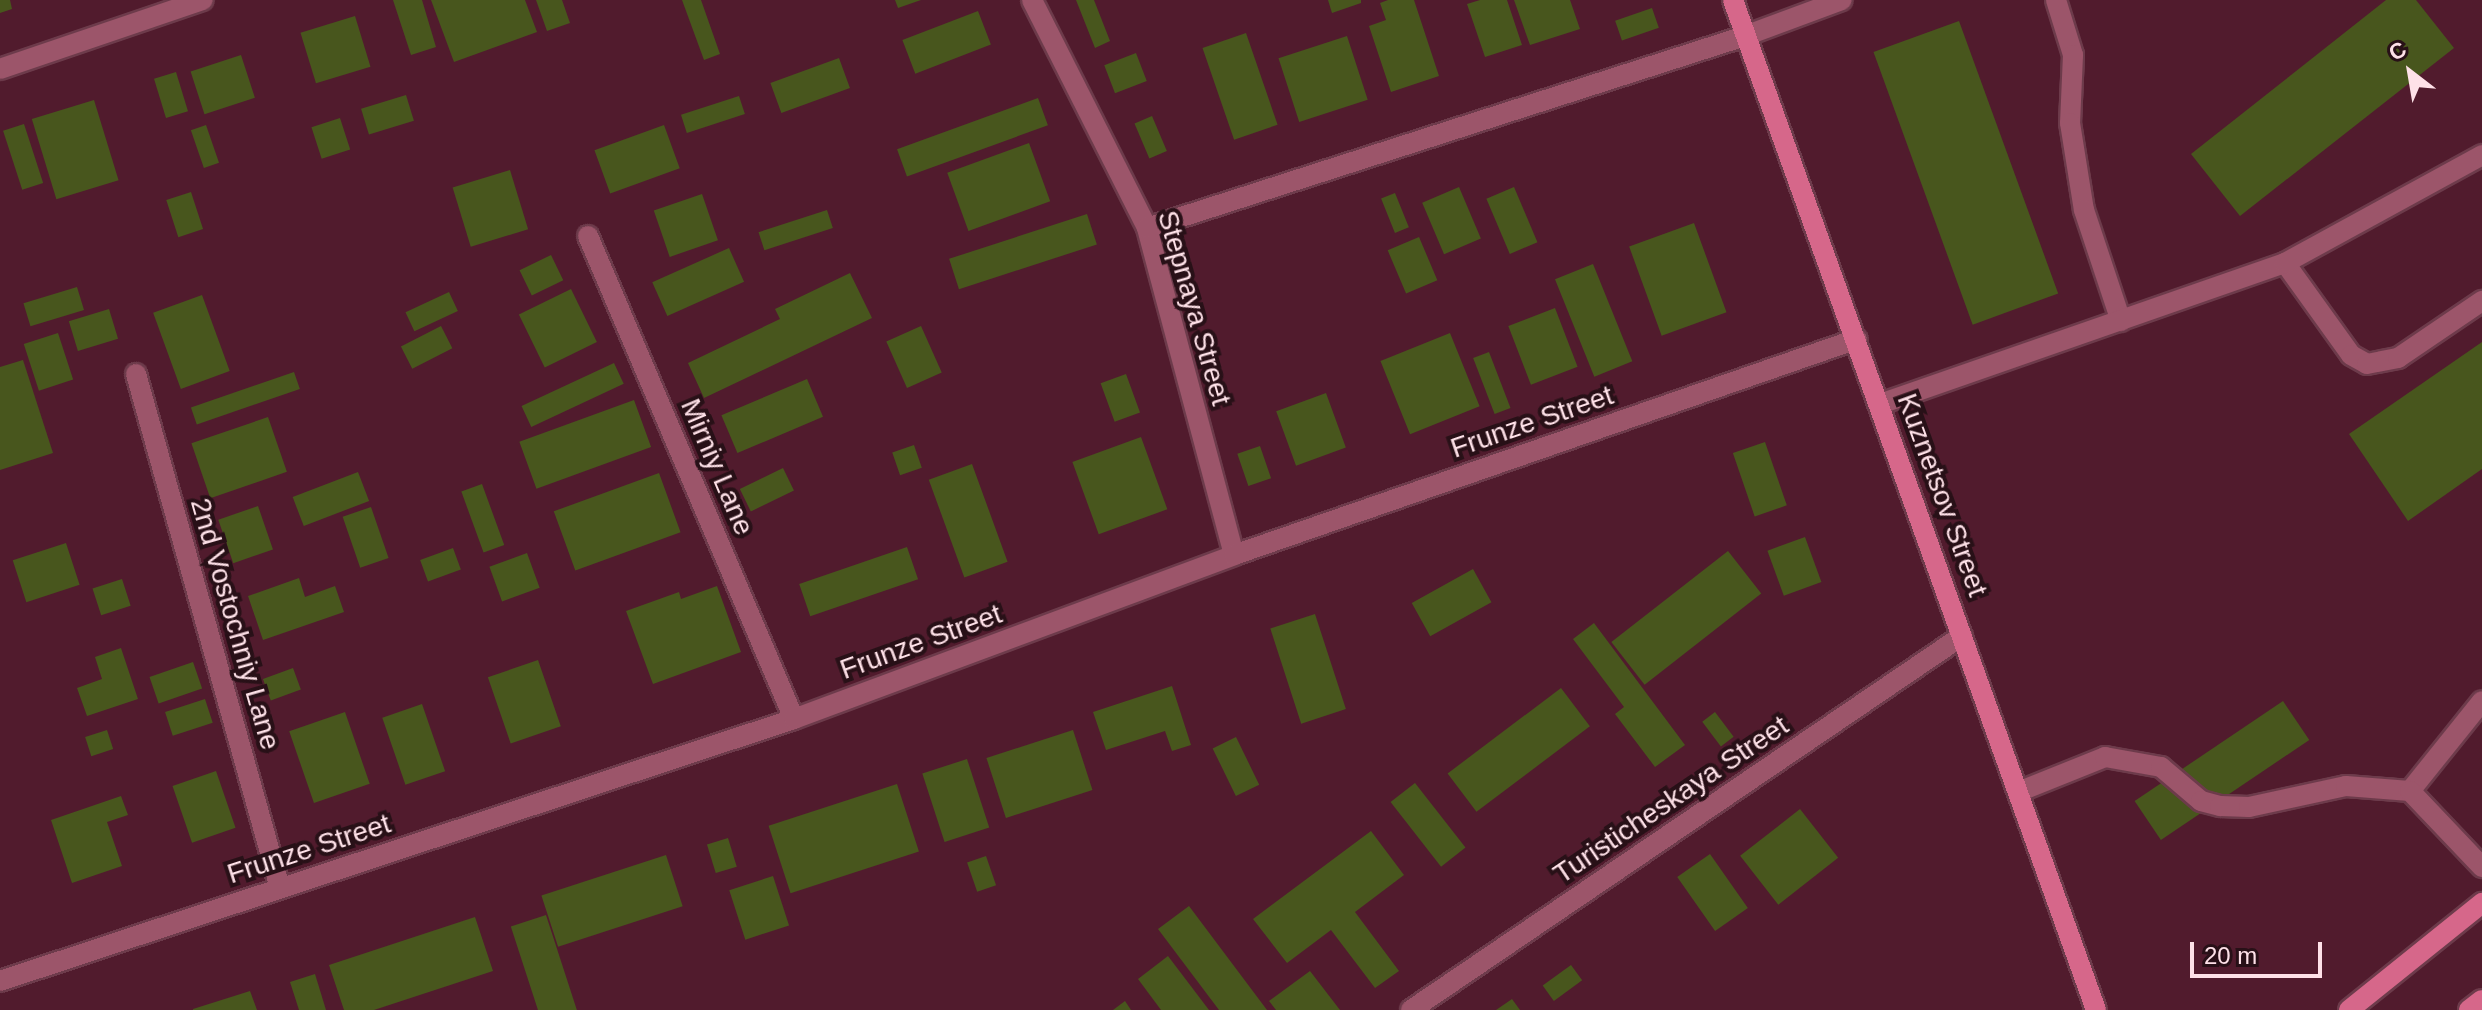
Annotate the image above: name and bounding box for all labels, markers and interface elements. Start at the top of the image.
north arrow [2370,32,2450,112]
text: С [2384,36,2411,66]
street label: Stepnaya Street [1150,207,1238,409]
street label: Frunze Street [1446,379,1618,465]
street label: Kuznetsov Street [1890,389,1994,601]
street label: Mirniy Lane [673,394,761,540]
street label: 2nd Vostochniy Lane [183,494,287,754]
street label: Frunze Street [836,597,1006,687]
street label: Turisticheskaya Street [1547,709,1795,891]
street label: Frunze Street [223,807,395,891]
scale bar [2194,926,2326,976]
text: 20 m [2204,942,2257,969]

